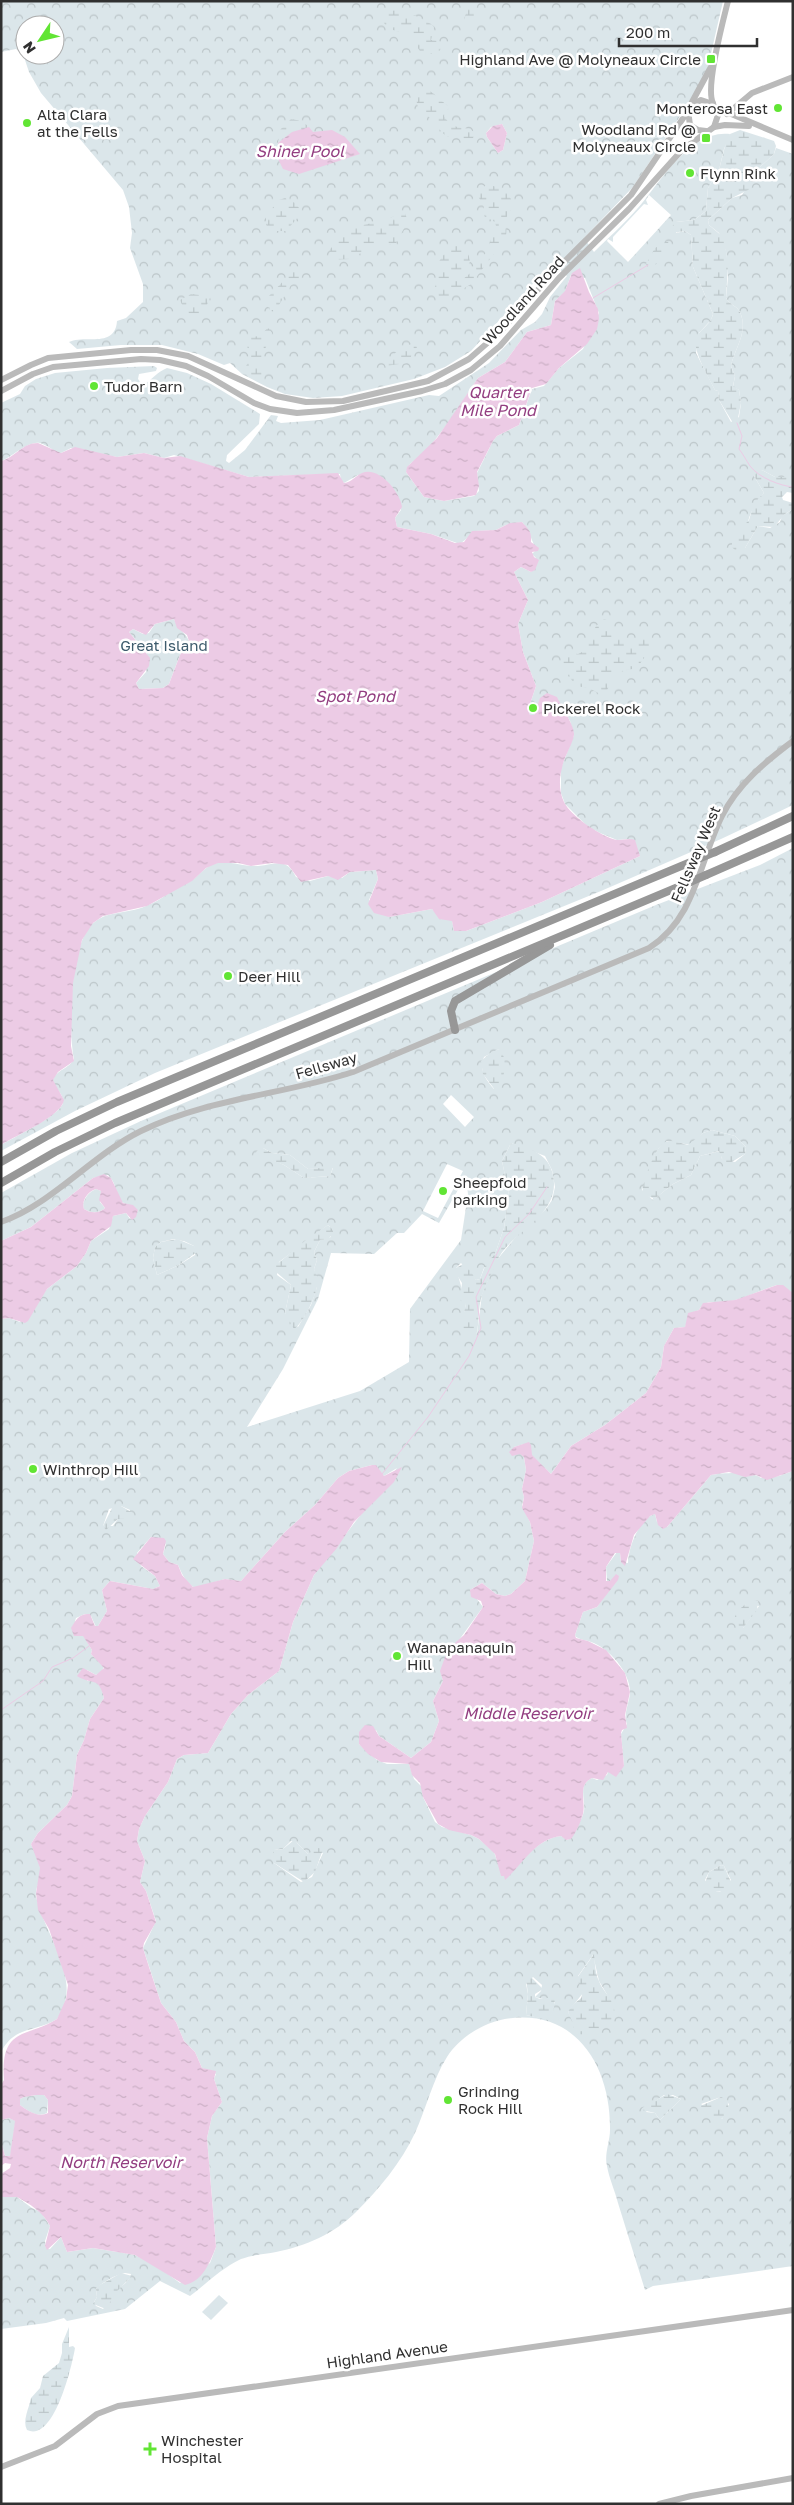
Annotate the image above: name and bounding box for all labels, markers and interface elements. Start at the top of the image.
north arrow [15,15,65,65]
scale bar [619,15,756,47]
text: 200 m [626,23,670,41]
text: N [19,39,39,57]
place label: Highland Ave @ Molyneaux Circle [459,50,701,68]
marker: Highland Ave @ Molyneaux Circle [705,53,717,65]
place label: Monterosa East [656,99,768,117]
marker: Monterosa East [772,102,784,114]
place label: Alta Clara at the Fells [37,105,118,140]
marker: Alta Clara at the Fells [21,117,33,129]
place label: Woodland Rd @ Molyneaux Circle [572,120,696,155]
marker: Woodland Rd @ Molyneaux Circle [700,132,712,144]
water label: Shiner Pool [256,141,345,161]
place label: Flynn Rink [700,164,776,182]
marker: Flynn Rink [684,167,696,179]
street label: Woodland Road [478,252,568,348]
place label: Tudor Barn [104,377,182,395]
marker: Tudor Barn [88,380,100,392]
water label: Quarter Mile Pond [460,382,538,420]
park label: Great Island [120,636,208,654]
water label: Spot Pond [315,686,397,706]
place label: Pickerel Rock [543,699,641,717]
marker: Pickerel Rock [527,702,539,714]
street label: Fellsway West [666,803,724,905]
place label: Deer Hill [238,967,301,985]
marker: Deer Hill [222,970,234,982]
street label: Fellsway [293,1047,360,1082]
place label: Sheepfold parking [453,1173,527,1208]
marker: Sheepfold parking [437,1185,449,1197]
place label: Winthrop Hill [43,1460,139,1478]
marker: Winthrop Hill [27,1463,39,1475]
place label: Wanapanaquin Hill [407,1638,514,1673]
marker: Wanapanaquin Hill [391,1650,403,1662]
water label: Middle Reservoir [463,1703,595,1723]
place label: Grinding Rock Hill [458,2082,523,2117]
marker: Grinding Rock Hill [442,2094,454,2106]
water label: North Reservoir [60,2152,185,2172]
street label: Highland Avenue [325,2337,449,2371]
place label: Winchester Hospital [161,2431,243,2466]
marker: Winchester Hospital [143,2442,157,2456]

